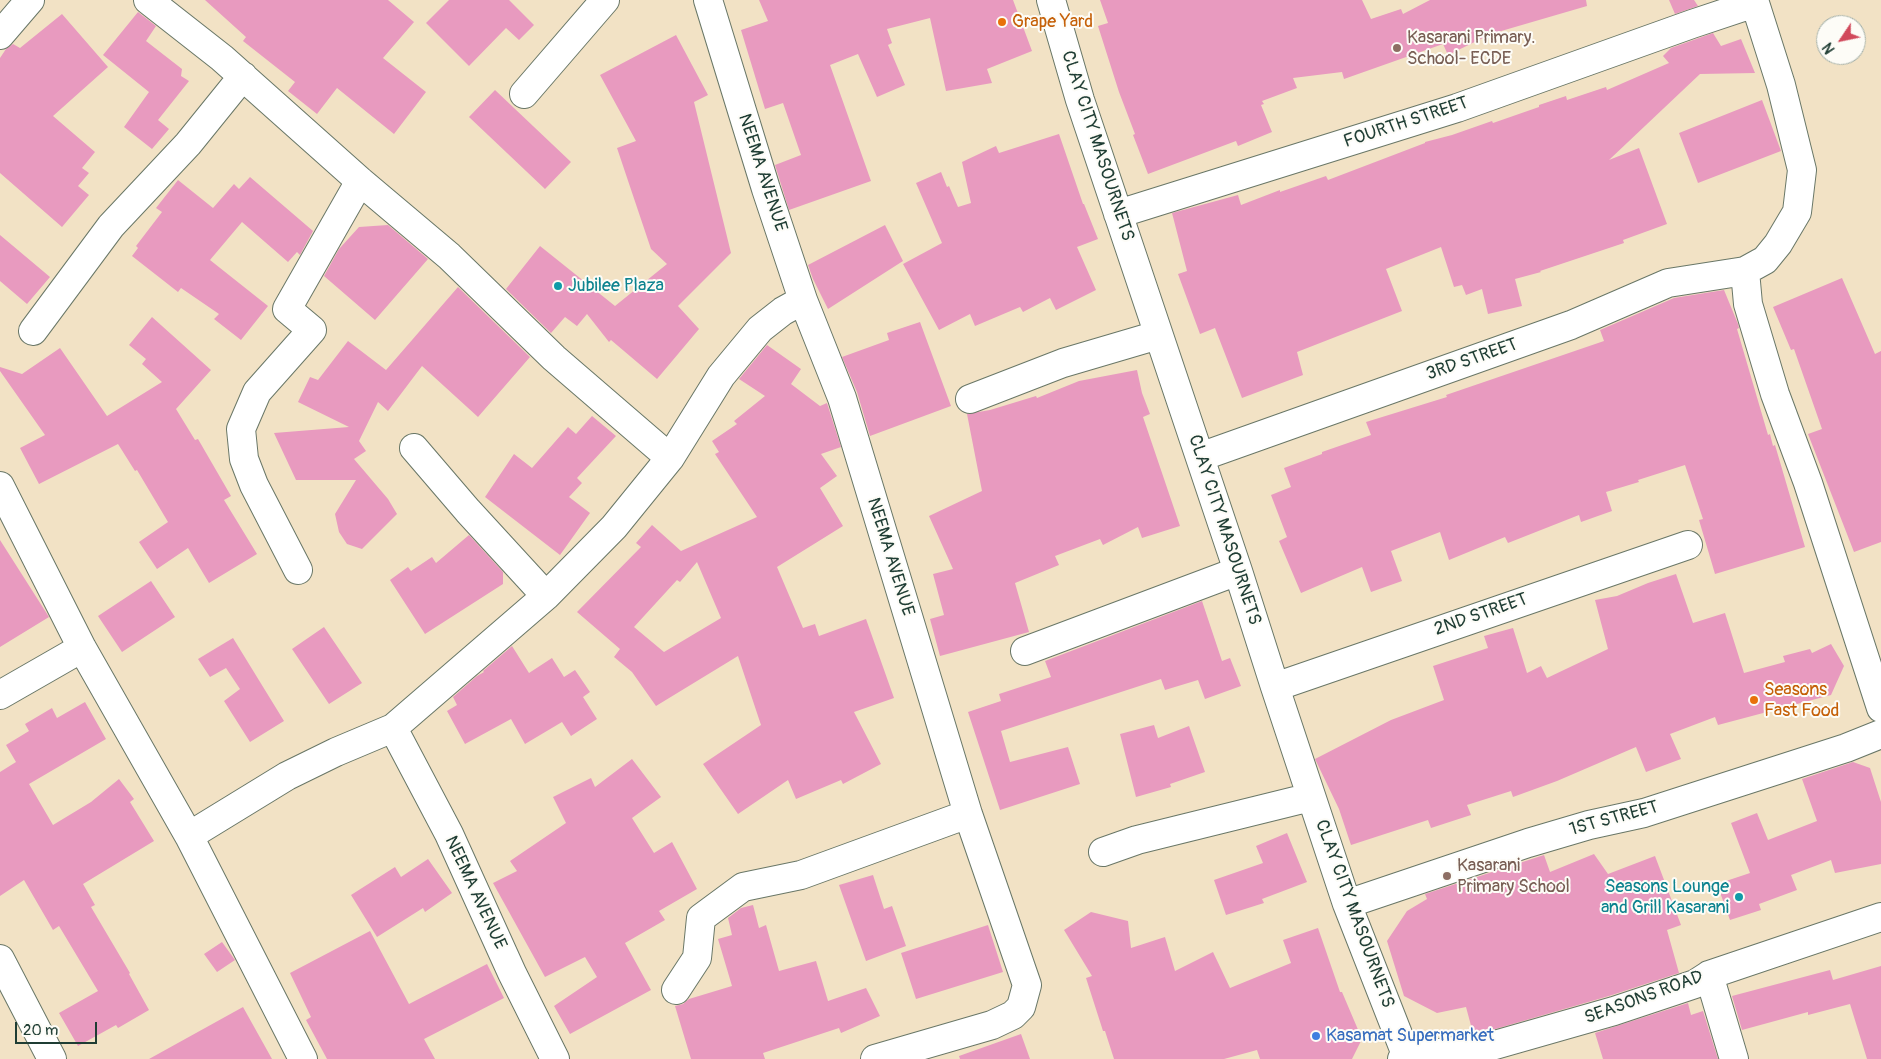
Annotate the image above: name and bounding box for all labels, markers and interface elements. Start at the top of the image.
place label: Grape Yard [1012,11,1093,33]
north arrow [1816,15,1866,65]
marker: Grape Yard [996,16,1008,28]
place label: Kasarani Primary. School- ECDE [1407,27,1535,70]
text: N [1819,39,1839,57]
marker: Kasarani Primary. School- ECDE [1391,42,1403,54]
street label: CLAY CITY MASOURNETS [1056,48,1138,244]
street label: FOURTH STREET [1341,93,1471,153]
street label: NEEMA AVENUE [733,111,791,235]
place label: Jubilee Plaza [568,275,664,297]
marker: Jubilee Plaza [552,280,564,292]
street label: 3RD STREET [1423,334,1521,386]
street label: CLAY CITY MASOURNETS [1183,432,1265,628]
street label: NEEMA AVENUE [862,495,918,619]
street label: 2ND STREET [1432,589,1530,641]
place label: Seasons Fast Food [1764,679,1839,722]
marker: Seasons Fast Food [1748,694,1760,706]
street label: 1ST STREET [1567,797,1661,841]
street label: CLAY CITY MASOURNETS [1310,817,1398,1011]
street label: NEEMA AVENUE [439,833,511,953]
place label: Kasarani Primary School [1457,855,1570,898]
marker: Kasarani Primary School [1441,870,1453,882]
place label: Seasons Lounge and Grill Kasarani [1601,876,1729,919]
marker: Seasons Lounge and Grill Kasarani [1733,891,1745,903]
street label: SEASONS ROAD [1582,967,1706,1029]
scale bar [18,1012,100,1044]
text: 20 m [23,1021,58,1040]
place label: Kasamat Supermarket [1326,1025,1494,1047]
marker: Kasamat Supermarket [1310,1030,1322,1042]

